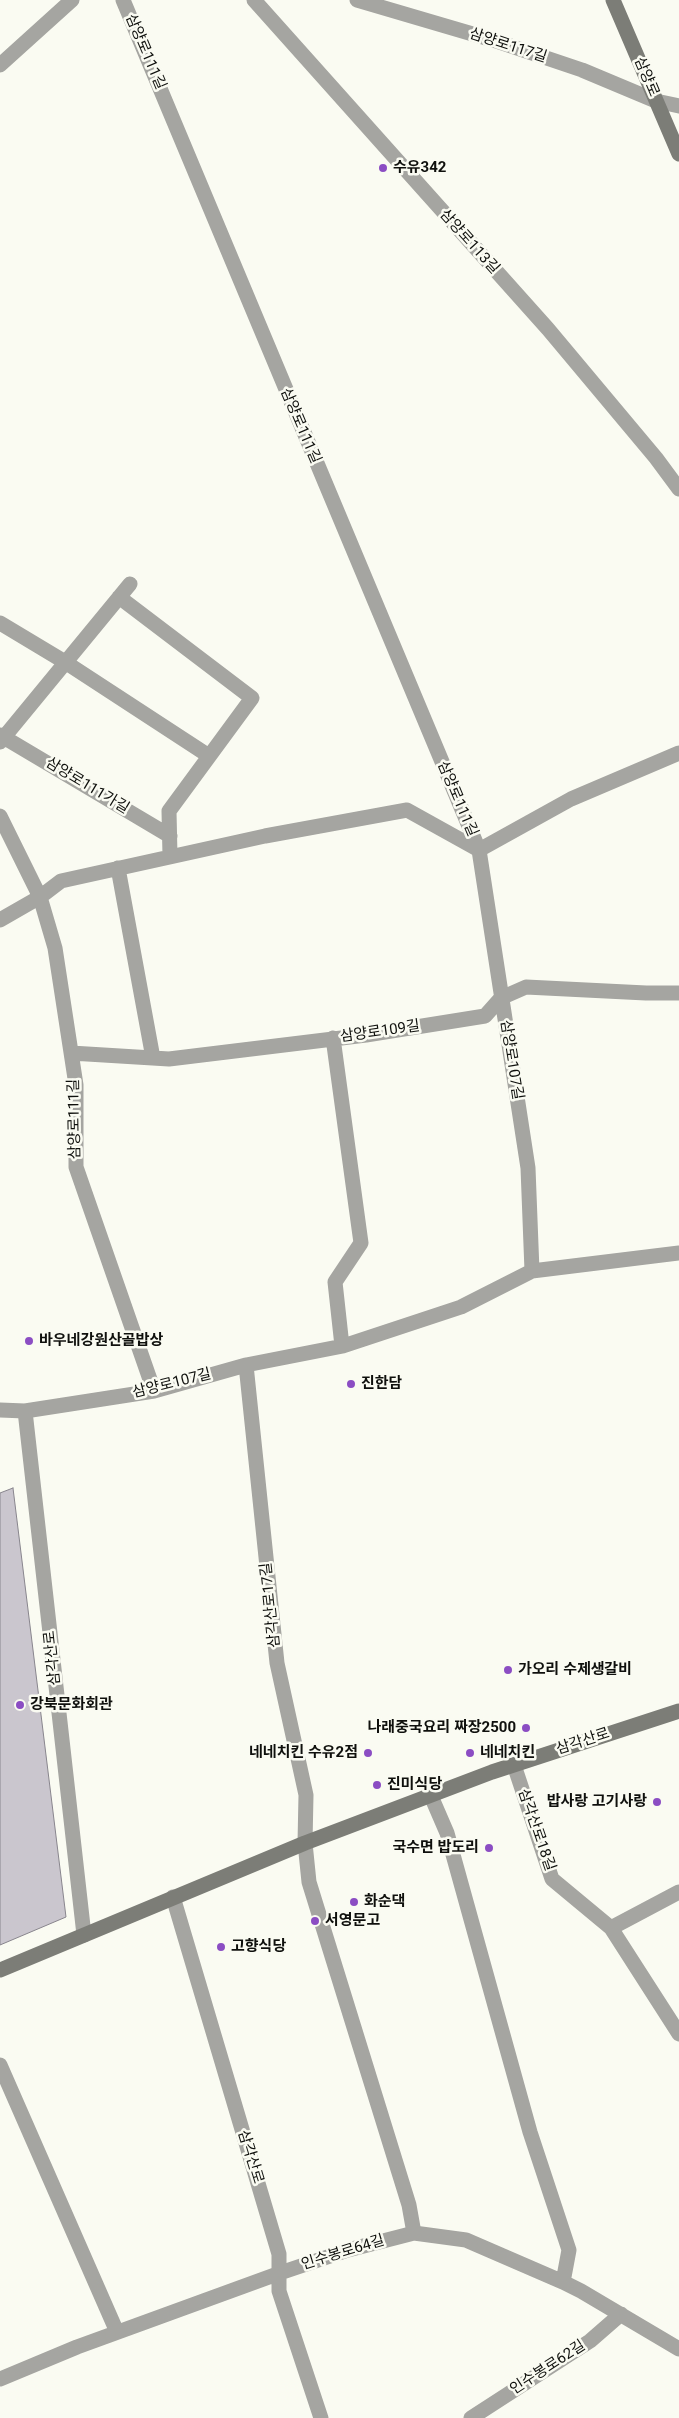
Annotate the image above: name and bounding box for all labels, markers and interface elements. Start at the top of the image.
street label: 삼양로111길 [121,11,169,93]
street label: 삼양로117길 [467,25,549,67]
street label: 삼양로 [630,54,662,100]
place label: 수유342 [393,159,446,177]
marker: 수유342 [377,162,389,174]
street label: 삼양로113길 [435,206,503,278]
street label: 삼양로111길 [276,385,324,467]
street label: 삼양로111가길 [42,754,132,818]
street label: 삼양로111길 [433,758,481,840]
street label: 삼양로109길 [339,1017,421,1047]
street label: 삼양로107길 [496,1019,526,1101]
street label: 삼양로111길 [65,1079,85,1159]
place label: 바우네강원산골밥상 [39,1332,163,1350]
marker: 바우네강원산골밥상 [23,1335,35,1347]
street label: 삼양로107길 [131,1366,213,1402]
place label: 진한담 [361,1375,402,1393]
marker: 진한담 [345,1378,357,1390]
street label: 삼각산로17길 [258,1561,284,1649]
street label: 삼각산로 [41,1630,65,1686]
place label: 가오리 수제생갈비 [518,1661,632,1679]
marker: 가오리 수제생갈비 [502,1664,514,1676]
place label: 강북문화회관 [30,1696,113,1714]
marker: 강북문화회관 [14,1699,26,1711]
place label: 나래중국요리 짜장2500 [367,1719,516,1737]
marker: 나래중국요리 짜장2500 [520,1722,532,1734]
street label: 삼각산로 [554,1725,612,1759]
place label: 네네치킨 수유2점 [249,1744,358,1762]
place label: 네네치킨 [480,1744,535,1762]
marker: 네네치킨 수유2점 [362,1747,374,1759]
marker: 네네치킨 [464,1747,476,1759]
place label: 진미식당 [387,1776,442,1794]
marker: 진미식당 [371,1779,383,1791]
street label: 삼각산로18길 [514,1786,558,1874]
place label: 밥사랑 고기사랑 [547,1793,647,1811]
marker: 밥사랑 고기사랑 [651,1796,663,1808]
place label: 국수면 밥도리 [392,1839,479,1857]
marker: 국수면 밥도리 [483,1842,495,1854]
place label: 화순댁 [364,1893,405,1911]
marker: 화순댁 [348,1896,360,1908]
place label: 서영문고 [325,1912,380,1930]
marker: 서영문고 [309,1915,321,1927]
place label: 고향식당 [231,1938,286,1956]
marker: 고향식당 [215,1941,227,1953]
street label: 삼각산로 [233,2128,267,2186]
street label: 인수봉로64길 [299,2232,387,2274]
street label: 인수봉로62길 [507,2337,589,2399]

